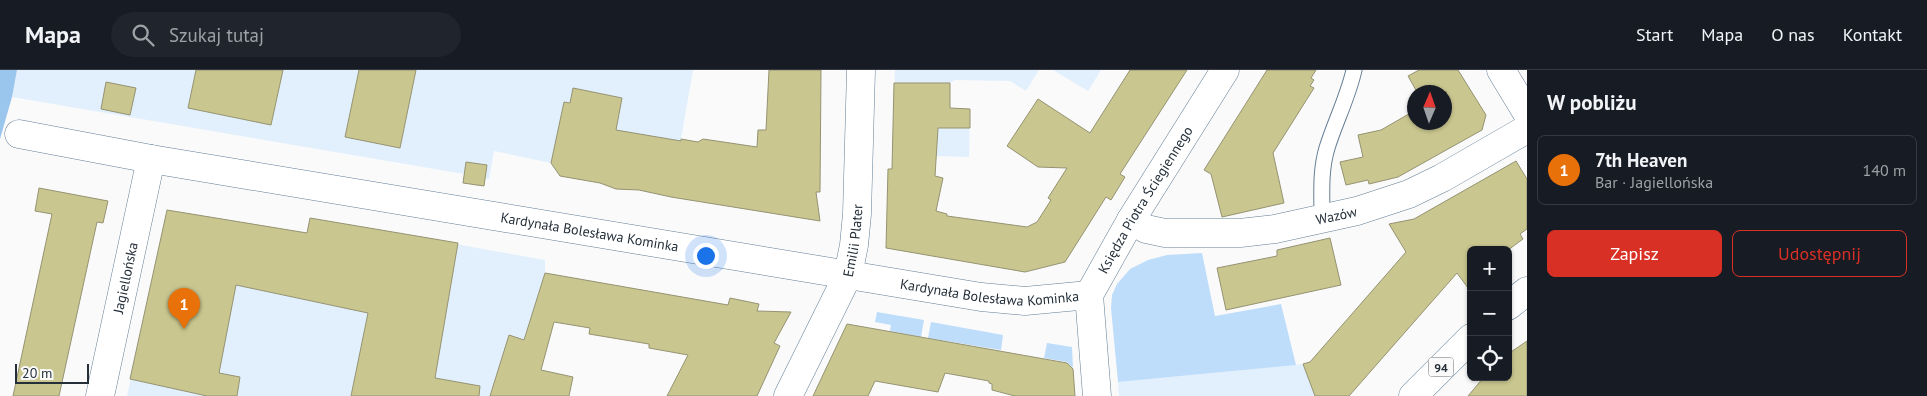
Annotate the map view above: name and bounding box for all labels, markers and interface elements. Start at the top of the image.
search box [111,12,461,57]
text: Mapa [25,19,81,50]
icon: search [129,21,157,49]
text: Szukaj tutaj [169,23,264,47]
text: Start [1636,23,1673,46]
text: Mapa [1701,23,1743,46]
text: O nas [1771,23,1815,46]
text: Kontakt [1843,23,1902,46]
north arrow [1407,85,1452,130]
text: W pobliżu [1547,89,1636,116]
street label: Księdza Piotra Ściegiennego [1094,123,1197,277]
text: 7th Heaven [1595,148,1687,172]
text: 1 [1559,160,1569,180]
text: 140 m [1863,160,1906,180]
text: Bar · Jagiellońska [1595,172,1713,192]
street label: Wazów [1314,202,1359,229]
street label: Emilii Plater [839,204,866,278]
street label: Kardynała Bolesława Kominka [499,208,680,256]
button: Zapisz [1547,230,1722,277]
button: Udostępnij [1732,230,1907,277]
street label: Jagiellońska [109,240,142,316]
your location [693,243,719,269]
map controls [1467,246,1512,381]
button: + [1467,246,1512,291]
street label: Kardynała Bolesława Kominka [899,275,1080,310]
pin: 1 [168,288,200,329]
button: − [1467,291,1512,336]
button: locate [1467,336,1512,381]
road number: 94 [1428,358,1454,376]
scale bar [15,361,89,384]
text: 20 m [22,364,52,382]

